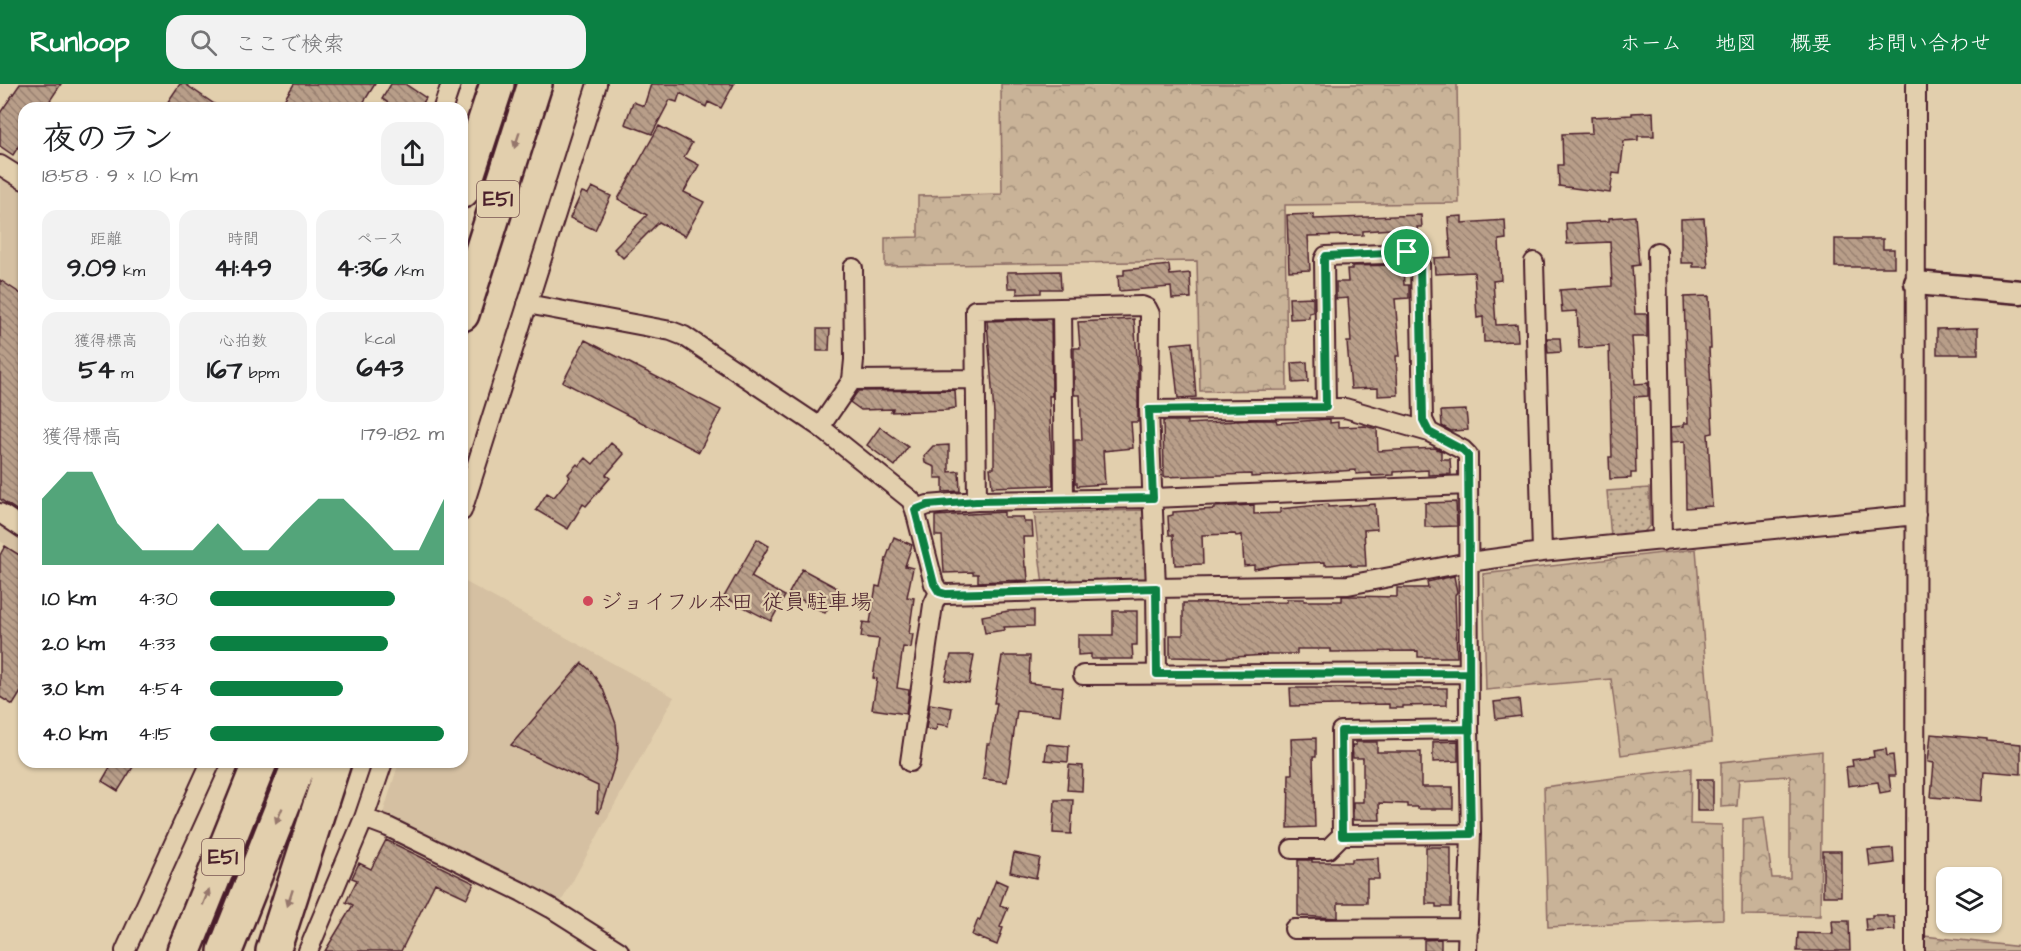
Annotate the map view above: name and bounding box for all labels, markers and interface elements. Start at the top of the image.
search box [166,15,586,69]
text: Runloop [30,23,130,62]
icon: search [187,26,220,59]
text: ここで検索 [235,29,345,60]
text: ホーム [1620,29,1682,58]
text: 地図 [1715,29,1757,58]
text: 概要 [1790,29,1832,58]
text: お問い合わせ [1865,29,1991,58]
text: 夜のラン [42,116,174,162]
button: share [381,122,444,185]
one-way arrow [512,131,521,149]
text: 18:58 · 9 × 1.0 km [42,162,198,190]
road number: E51 [477,181,519,217]
pin [1381,226,1432,277]
text: 距離 [90,228,122,250]
text: 時間 [227,228,259,250]
text: ペース [356,228,404,250]
icon: arrive [1390,235,1423,268]
text: 9.09 [67,250,116,286]
text: 41:49 [214,250,272,286]
text: 4:36 [336,250,388,286]
text: km [116,260,145,282]
text: /km [388,260,424,282]
text: kcal [365,328,395,350]
text: 獲得標高 [74,330,138,352]
text: 心拍数 [219,330,267,352]
text: 643 [356,350,404,386]
text: 54 [79,352,115,388]
text: 167 [207,352,242,388]
text: m [115,362,133,384]
text: bpm [242,362,279,384]
text: 179–182 m [361,420,444,448]
text: 獲得標高 [42,423,122,451]
text: 1.0 km [42,585,96,613]
text: 4:30 [138,585,178,613]
place label: ジョイフル本田 従員駐車場 [600,587,872,618]
marker: ジョイフル本田 従員駐車場 [581,594,595,608]
text: 2.0 km [42,630,105,658]
text: 4:33 [138,630,175,658]
text: 3.0 km [42,675,103,703]
text: 4:54 [138,675,183,703]
text: 4.0 km [42,720,107,748]
text: 4:15 [138,720,172,748]
one-way arrow [274,808,284,826]
road number: E51 [202,839,244,875]
map controls [1936,867,2002,933]
button: layers [1936,867,2002,933]
one-way arrow [202,888,212,906]
one-way arrow [285,889,294,907]

